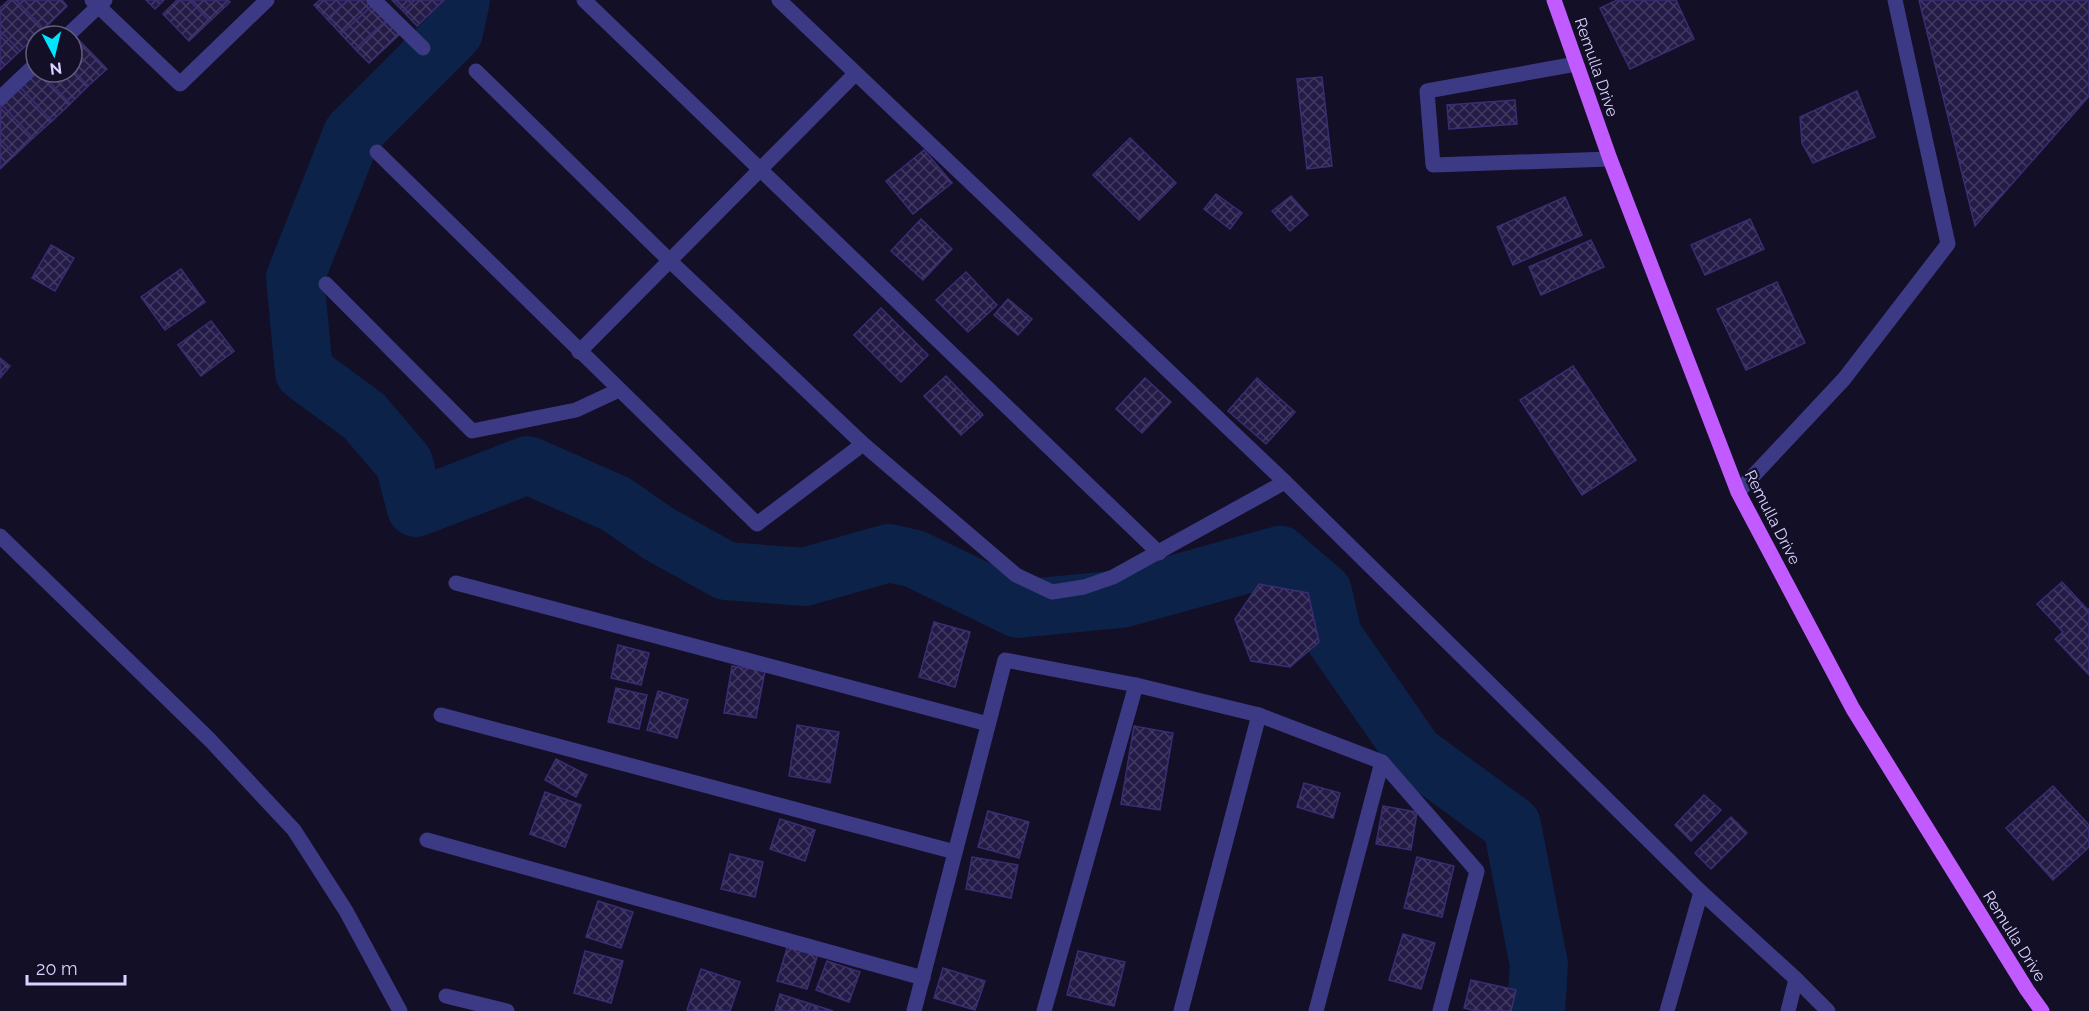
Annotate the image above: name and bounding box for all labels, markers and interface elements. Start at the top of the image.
street label: Remulla Drive [1571,15,1622,119]
north arrow [24,24,84,84]
text: N [49,58,63,79]
street label: Remulla Drive [1741,467,1805,568]
street label: Remulla Drive [1979,887,2050,985]
scale bar [27,948,124,986]
text: 20 m [36,958,78,979]

